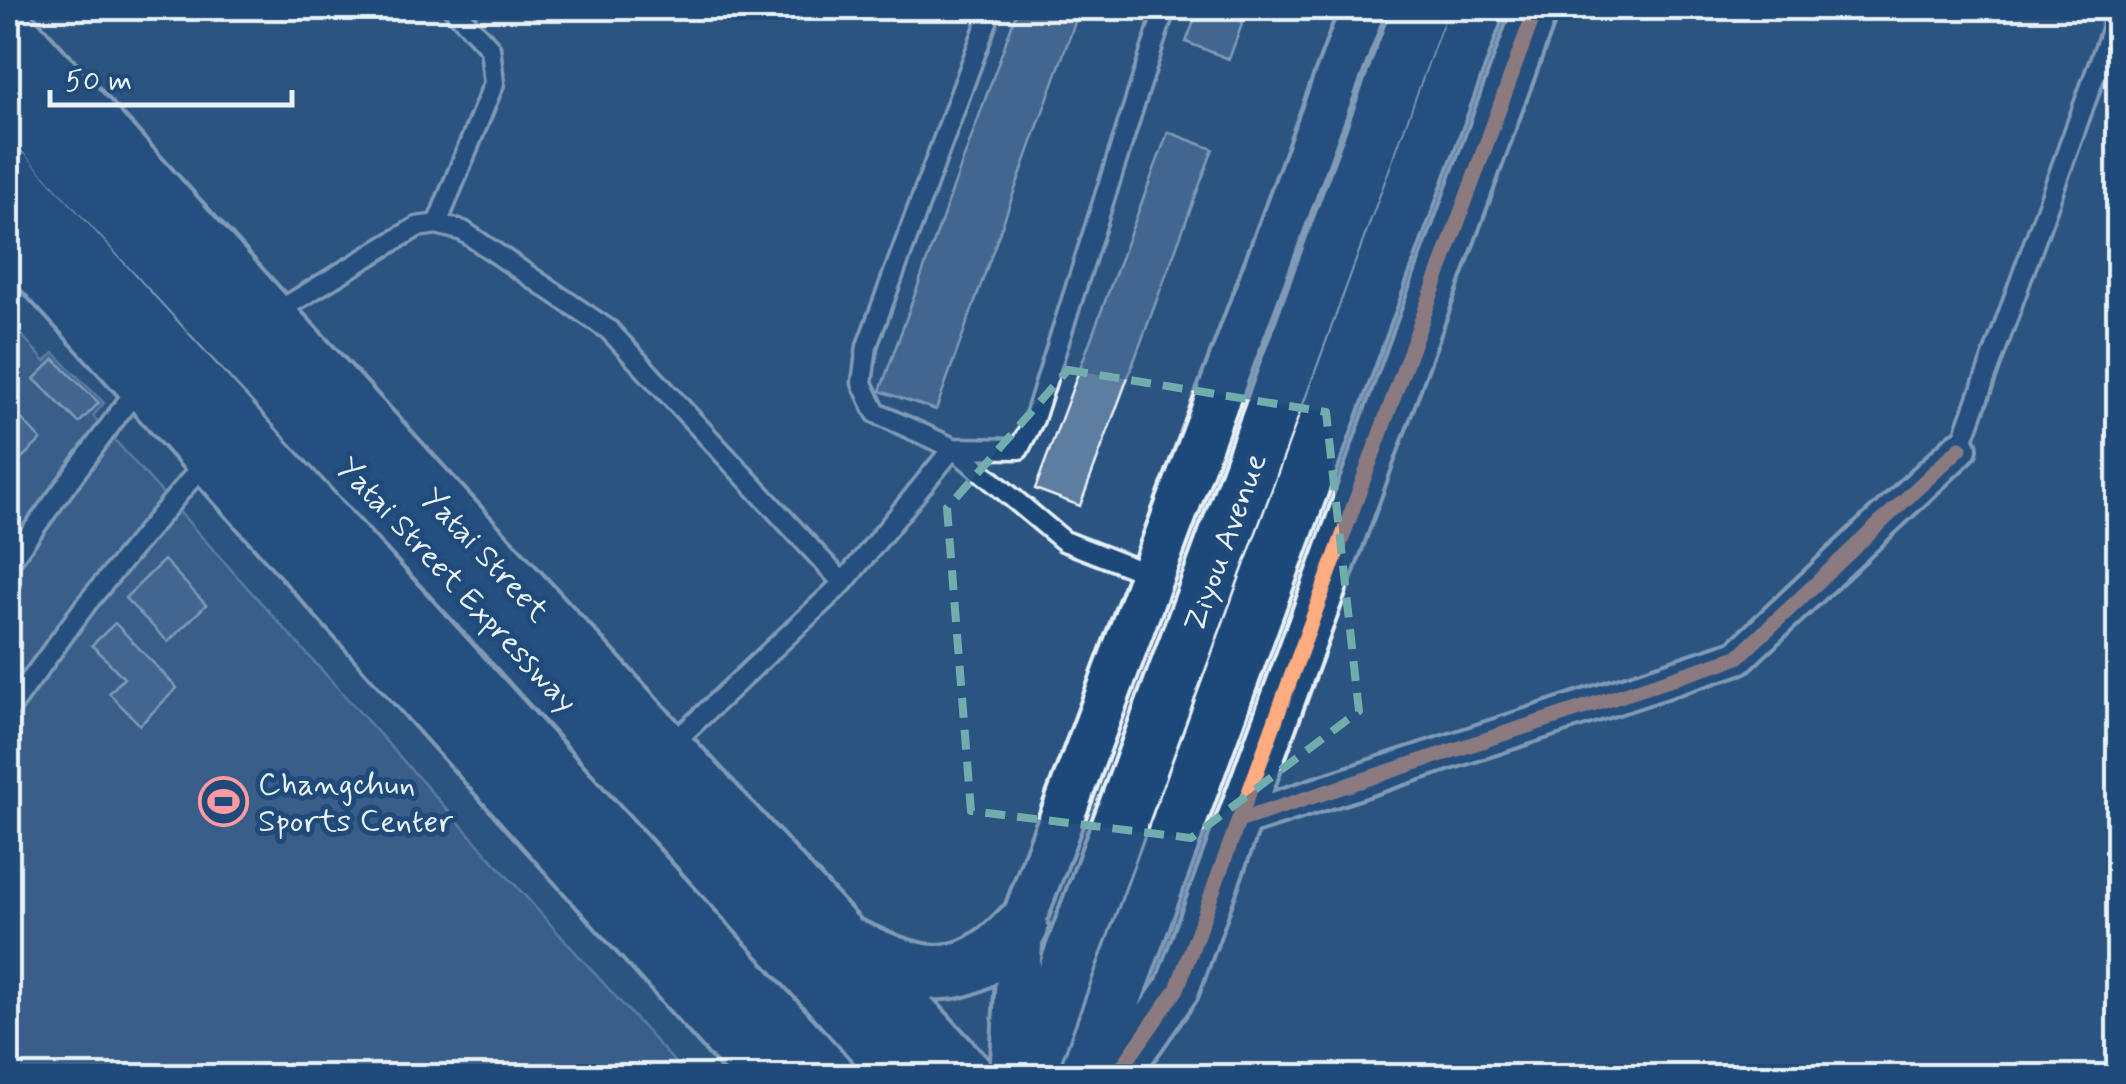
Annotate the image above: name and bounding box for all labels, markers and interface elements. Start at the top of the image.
scale bar [50,45,292,107]
text: 50 m [65,62,132,101]
street label: Yatai Street Expressway [327,448,586,722]
street label: Ziyou Avenue [1174,448,1278,638]
street label: Yatai Street [411,479,558,632]
place label: Changchun Sports Center [258,764,453,843]
sports icon: Changchun Sports Center [197,775,249,827]

